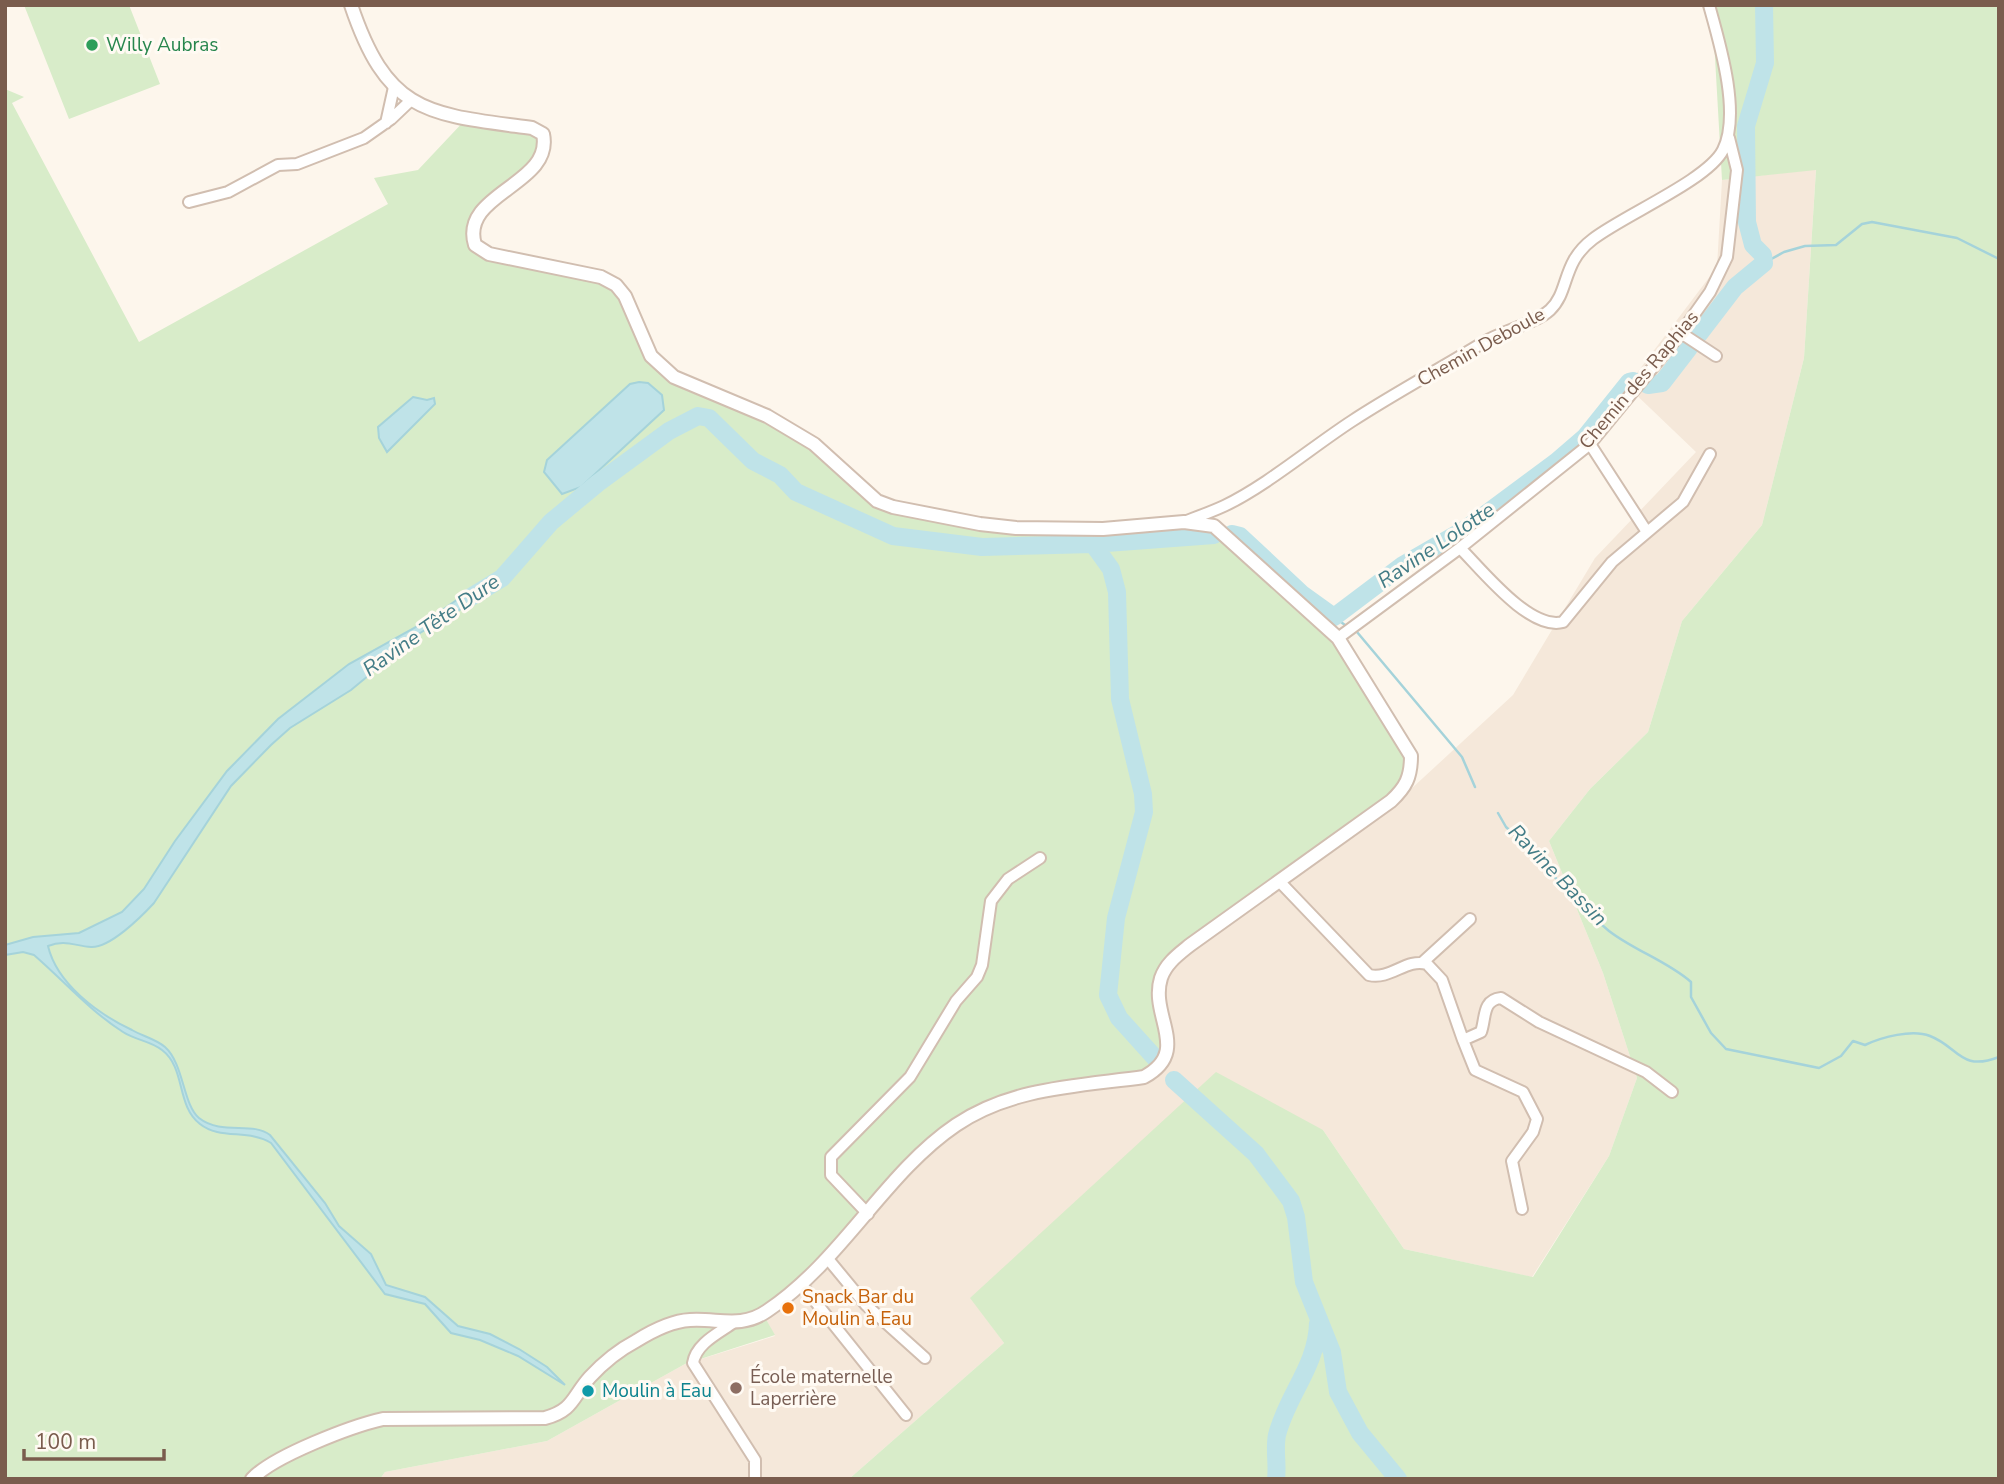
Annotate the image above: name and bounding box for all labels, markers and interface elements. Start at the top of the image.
place label: Willy Aubras [106,32,219,58]
marker: Willy Aubras [84,37,100,53]
street label: Chemin Deboule [1413,301,1549,393]
street label: Chemin des Raphias [1573,305,1705,455]
water label: Ravine Lolotte [1372,496,1500,594]
water label: Ravine Tête Dure [357,567,505,683]
water label: Ravine Bassin [1502,818,1614,932]
place label: Snack Bar du Moulin à Eau [802,1284,914,1332]
marker: Snack Bar du Moulin à Eau [780,1300,796,1316]
place label: École maternelle Laperrière [750,1364,893,1412]
place label: Moulin à Eau [602,1378,712,1404]
marker: École maternelle Laperrière [728,1380,744,1396]
marker: Moulin à Eau [580,1383,596,1399]
scale bar [24,1418,164,1462]
text: 100 m [35,1428,96,1456]

